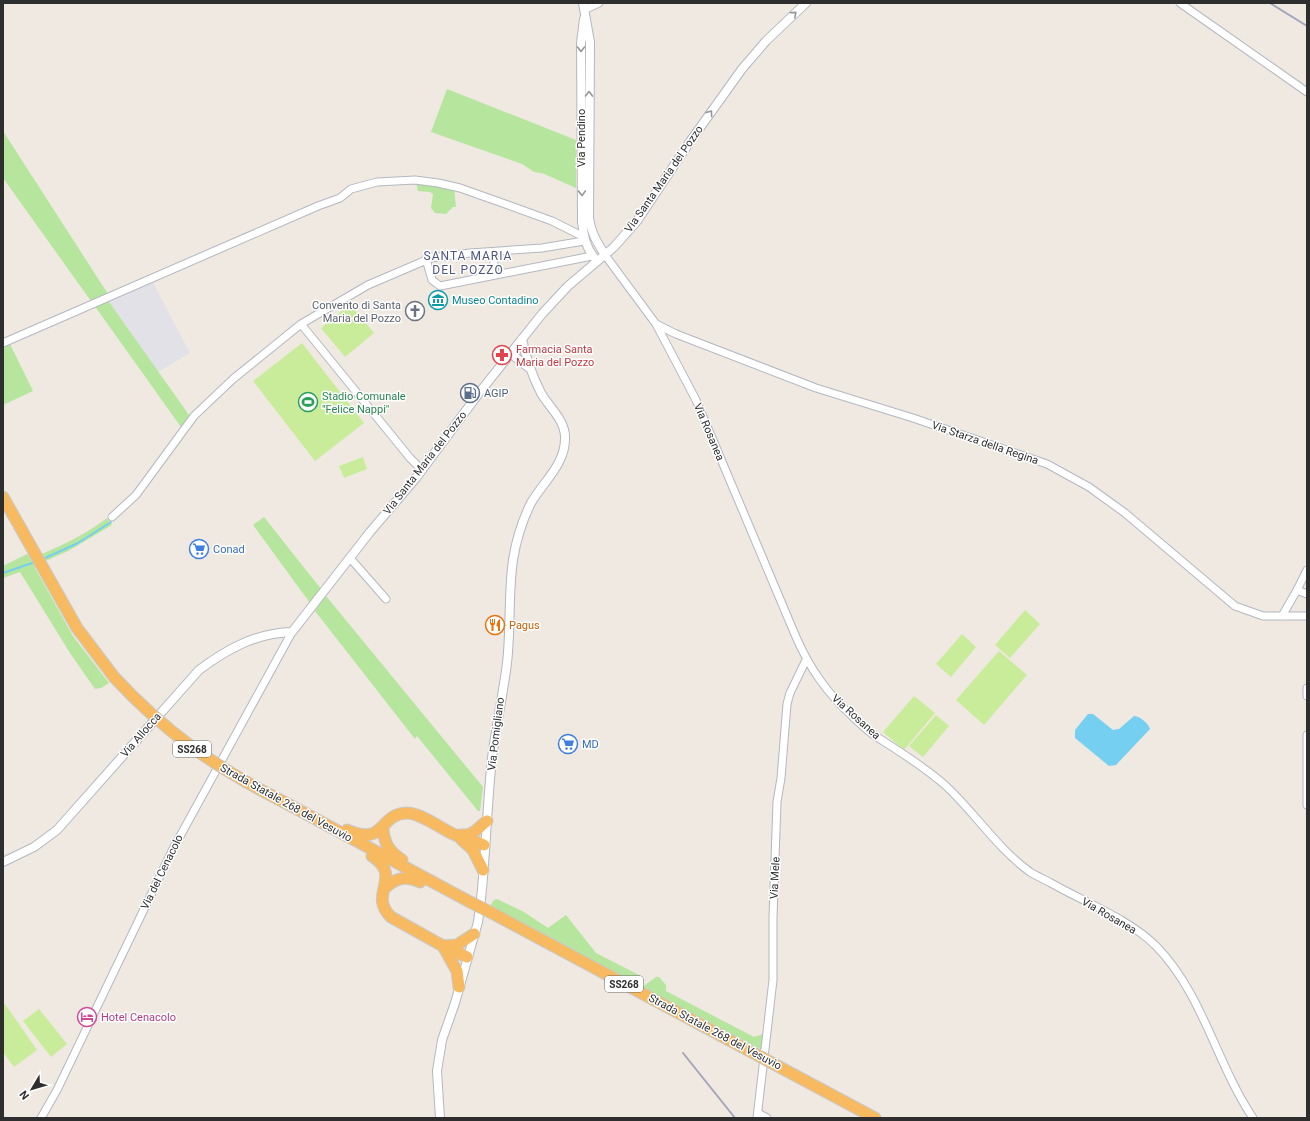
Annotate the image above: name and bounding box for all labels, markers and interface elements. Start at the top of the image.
one-way arrow [789,12,796,19]
one-way arrow [577,46,585,52]
one-way arrow [585,91,594,97]
street label: Via Pendino [575,109,588,167]
one-way arrow [705,110,713,117]
street label: Via Santa Maria del Pozzo [622,123,706,235]
one-way arrow [577,190,586,196]
district label: SANTA MARIA DEL POZZO [424,249,512,277]
museum icon: Museo Contadino [427,289,449,311]
place label: Museo Contadino [452,294,539,307]
place label: Convento di Santa Maria del Pozzo [312,299,401,325]
church icon: Convento di Santa Maria del Pozzo [404,300,426,322]
place label: Farmacia Santa Maria del Pozzo [516,343,594,369]
pharmacy icon: Farmacia Santa Maria del Pozzo [491,344,513,366]
fuel station icon: AGIP [459,382,481,404]
place label: AGIP [484,387,509,400]
place label: Stadio Comunale "Felice Nappi" [322,390,406,416]
sports icon: Stadio Comunale "Felice Nappi" [297,391,319,413]
street label: Via Rosanea [691,401,727,463]
street label: Via Santa Maria del Pozzo [381,409,469,517]
street label: Via Starza della Regina [930,419,1040,467]
supermarket icon: Conad [188,538,210,560]
place label: Conad [213,543,245,556]
restaurant icon: Pagus [484,614,506,636]
place label: Pagus [509,619,540,632]
street label: Via Rosanea [829,692,883,742]
street label: Via Pomigliano [485,697,507,771]
street label: Via Allocca [118,710,164,760]
supermarket icon: MD [557,733,579,755]
place label: MD [582,738,599,751]
road number: SS268 [173,741,211,757]
street label: Strada Statale 268 del Vesuvio [218,761,354,845]
street label: Via del Cenacolo [138,832,186,912]
street label: Via Mele [767,856,783,899]
street label: Via Rosanea [1079,895,1139,937]
road number: SS268 [605,976,643,992]
street label: Strada Statale 268 del Vesuvio [646,991,784,1073]
hotel icon: Hotel Cenacolo [76,1006,98,1028]
place label: Hotel Cenacolo [101,1011,176,1024]
north arrow [12,1069,52,1109]
text: N [17,1088,32,1102]

